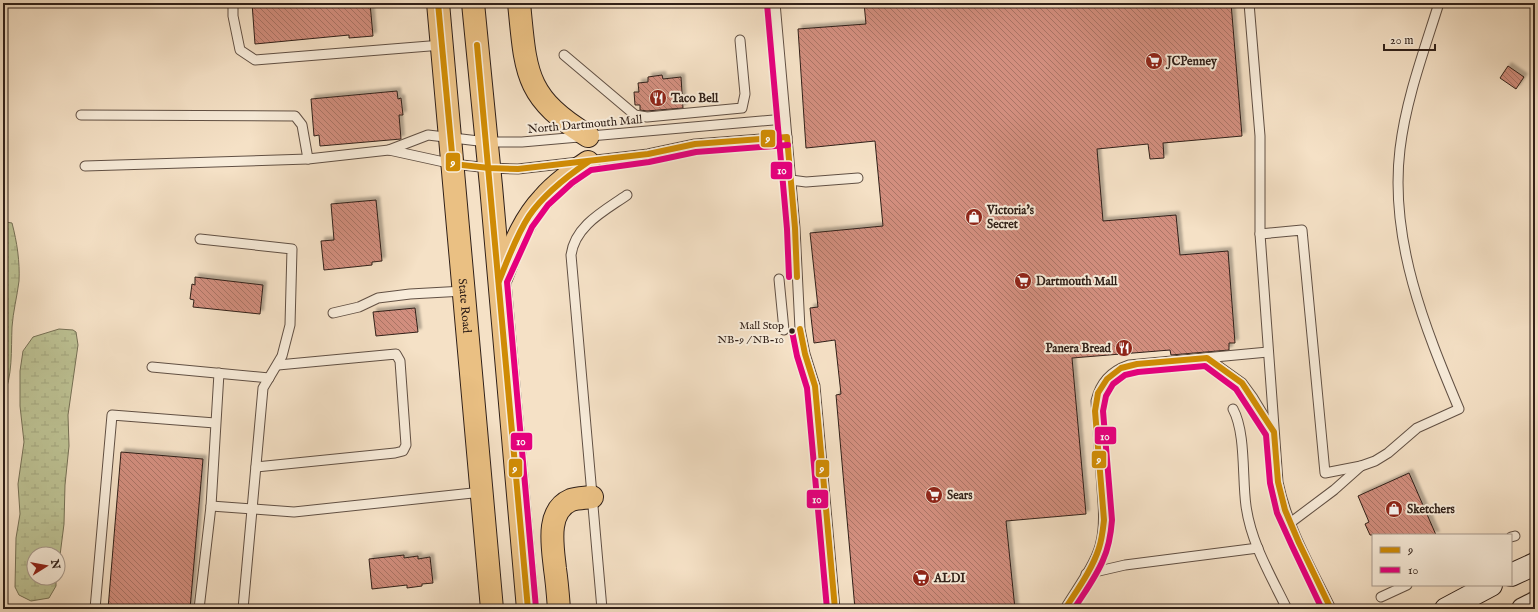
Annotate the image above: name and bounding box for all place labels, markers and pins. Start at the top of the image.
supermarket icon: JCPenney [1144,51,1164,71]
place label: JCPenney [1165,54,1218,70]
restaurant icon: Taco Bell [648,88,668,108]
place label: Taco Bell [670,91,719,106]
place label: Victoria's Secret [986,203,1035,232]
shop icon: Victoria's Secret [964,207,984,227]
supermarket icon: Dartmouth Mall [1013,271,1033,291]
place label: Dartmouth Mall [1036,274,1118,289]
place label: Mall Stop NB-9 / NB-10 [717,319,784,347]
marker: Mall Stop NB-9 / NB-10 [787,326,797,336]
restaurant icon: Panera Bread [1114,338,1134,358]
place label: Panera Bread [1045,341,1112,356]
supermarket icon: Sears [924,485,944,505]
place label: Sears [947,488,973,503]
shop icon: Sketchers [1384,499,1404,519]
place label: Sketchers [1407,502,1456,517]
supermarket icon: ALDI [911,568,931,588]
place label: ALDI [933,571,966,586]

